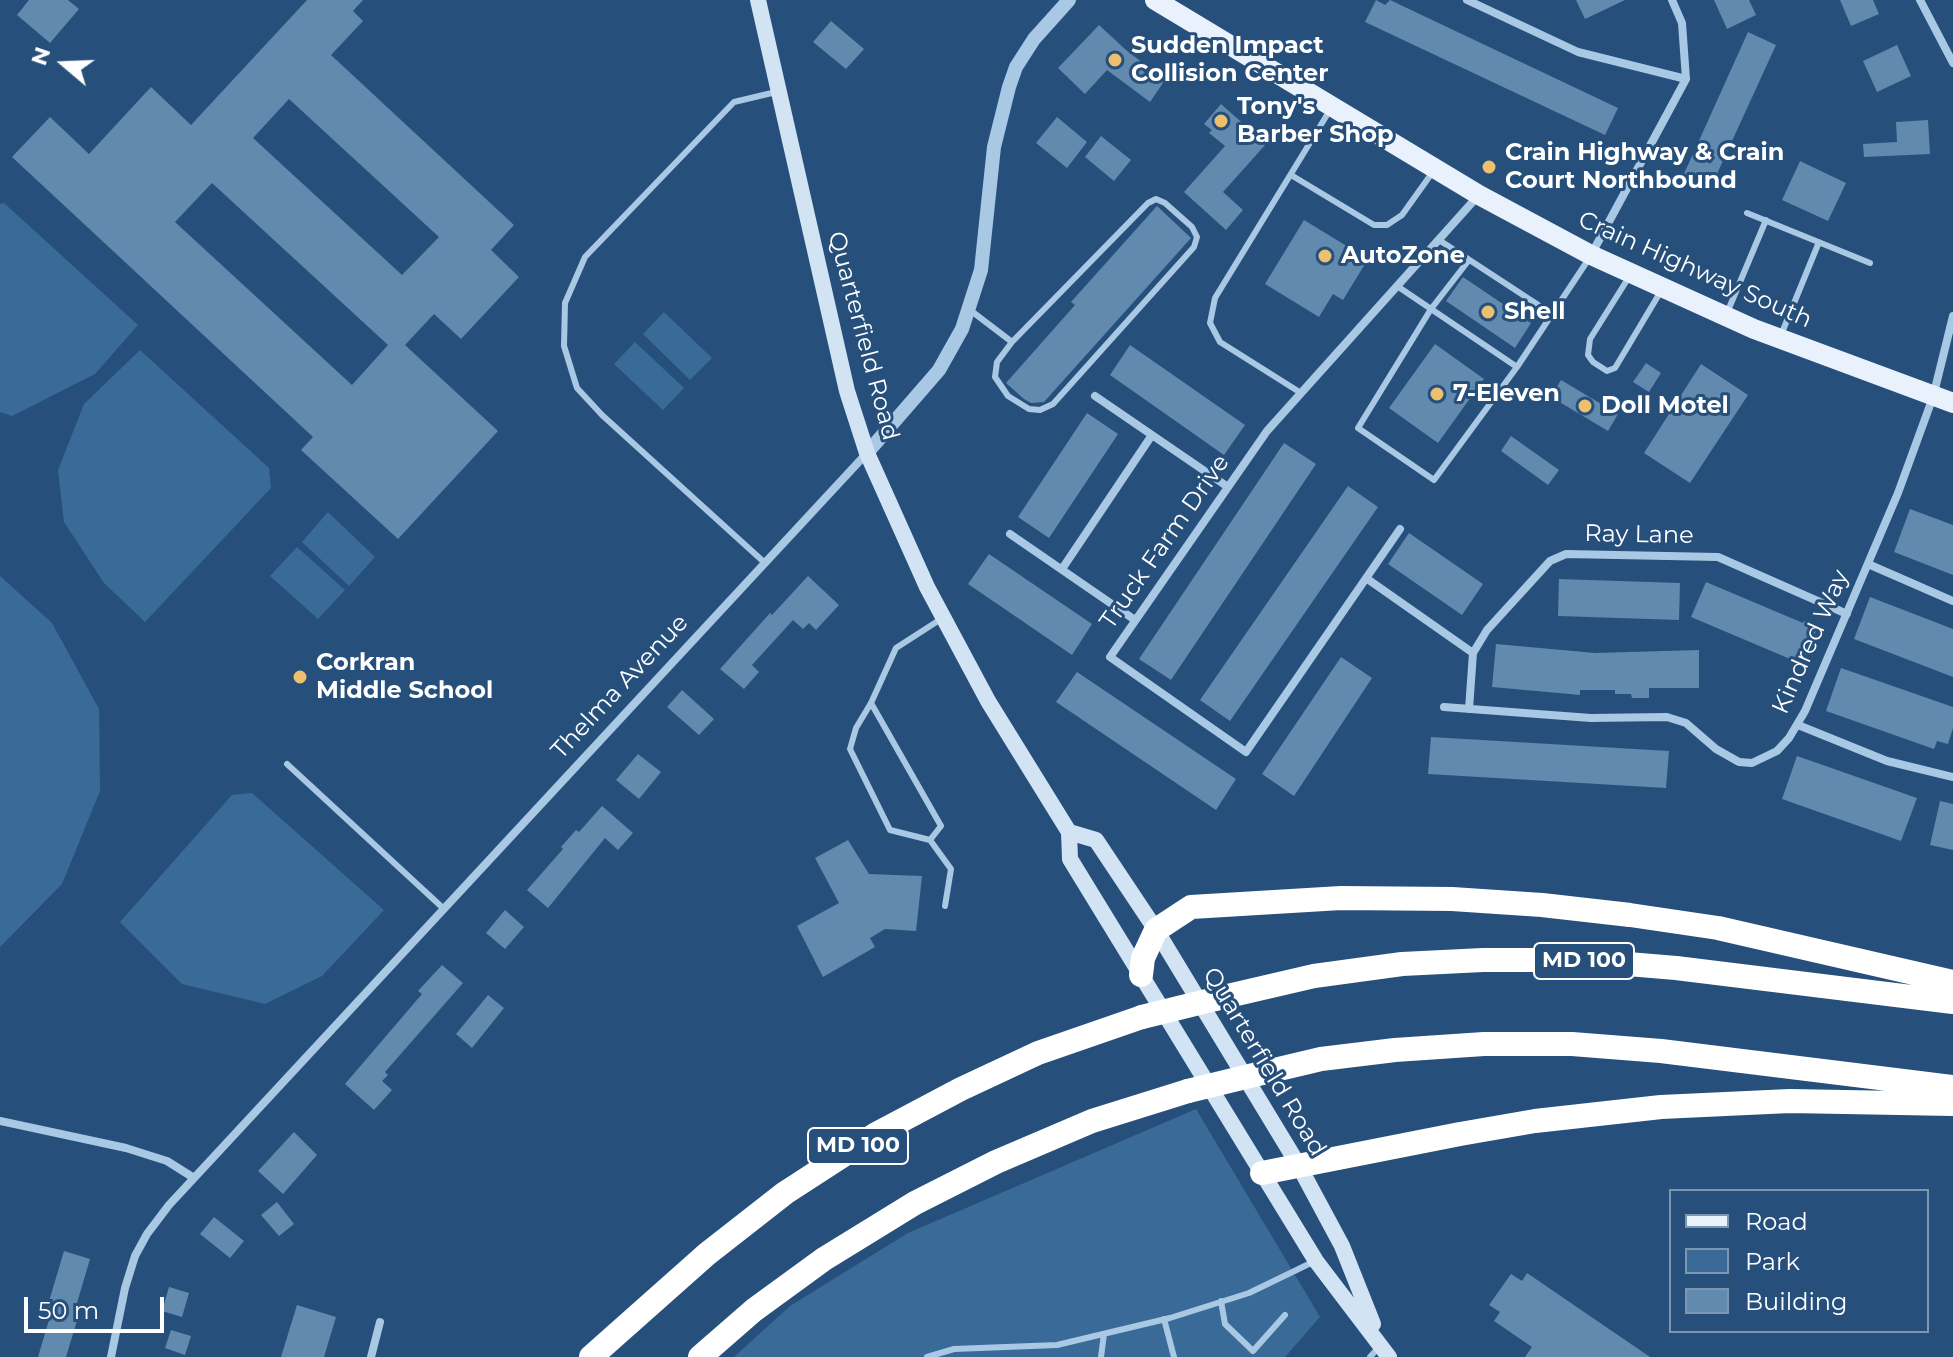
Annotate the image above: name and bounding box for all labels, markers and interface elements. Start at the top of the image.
north arrow [24,24,104,104]
place label: Sudden Impact Collision Center [1131,32,1329,88]
text: N [25,43,56,69]
marker: Sudden Impact Collision Center [1106,51,1124,69]
place label: Tony's Barber Shop [1237,93,1394,149]
marker: Tony's Barber Shop [1212,112,1230,130]
place label: Crain Highway & Crain Court Northbound [1505,139,1784,195]
marker: Crain Highway & Crain Court Northbound [1480,158,1498,176]
street label: Crain Highway South [1574,205,1816,335]
street label: Quarterfield Road [821,228,905,444]
place label: AutoZone [1341,242,1465,270]
marker: AutoZone [1316,247,1334,265]
place label: Shell [1504,298,1566,326]
marker: Shell [1479,303,1497,321]
place label: 7-Eleven [1453,380,1560,408]
marker: 7-Eleven [1428,385,1446,403]
place label: Doll Motel [1601,392,1729,420]
marker: Doll Motel [1576,397,1594,415]
street label: Truck Farm Drive [1094,449,1236,635]
street label: Ray Lane [1584,520,1694,550]
street label: Kindred Way [1766,566,1856,718]
street label: Thelma Avenue [546,609,694,765]
place label: Corkran Middle School [316,649,493,705]
marker: Corkran Middle School [291,668,309,686]
road number: MD 100 [1534,943,1634,979]
street label: Quarterfield Road [1196,962,1332,1162]
road number: MD 100 [808,1128,908,1164]
legend [1669,1189,1929,1333]
text: Road [1745,1207,1808,1236]
text: Park [1745,1247,1800,1276]
scale bar [28,1281,168,1331]
text: Building [1745,1287,1848,1316]
text: 50 m [38,1296,99,1325]

